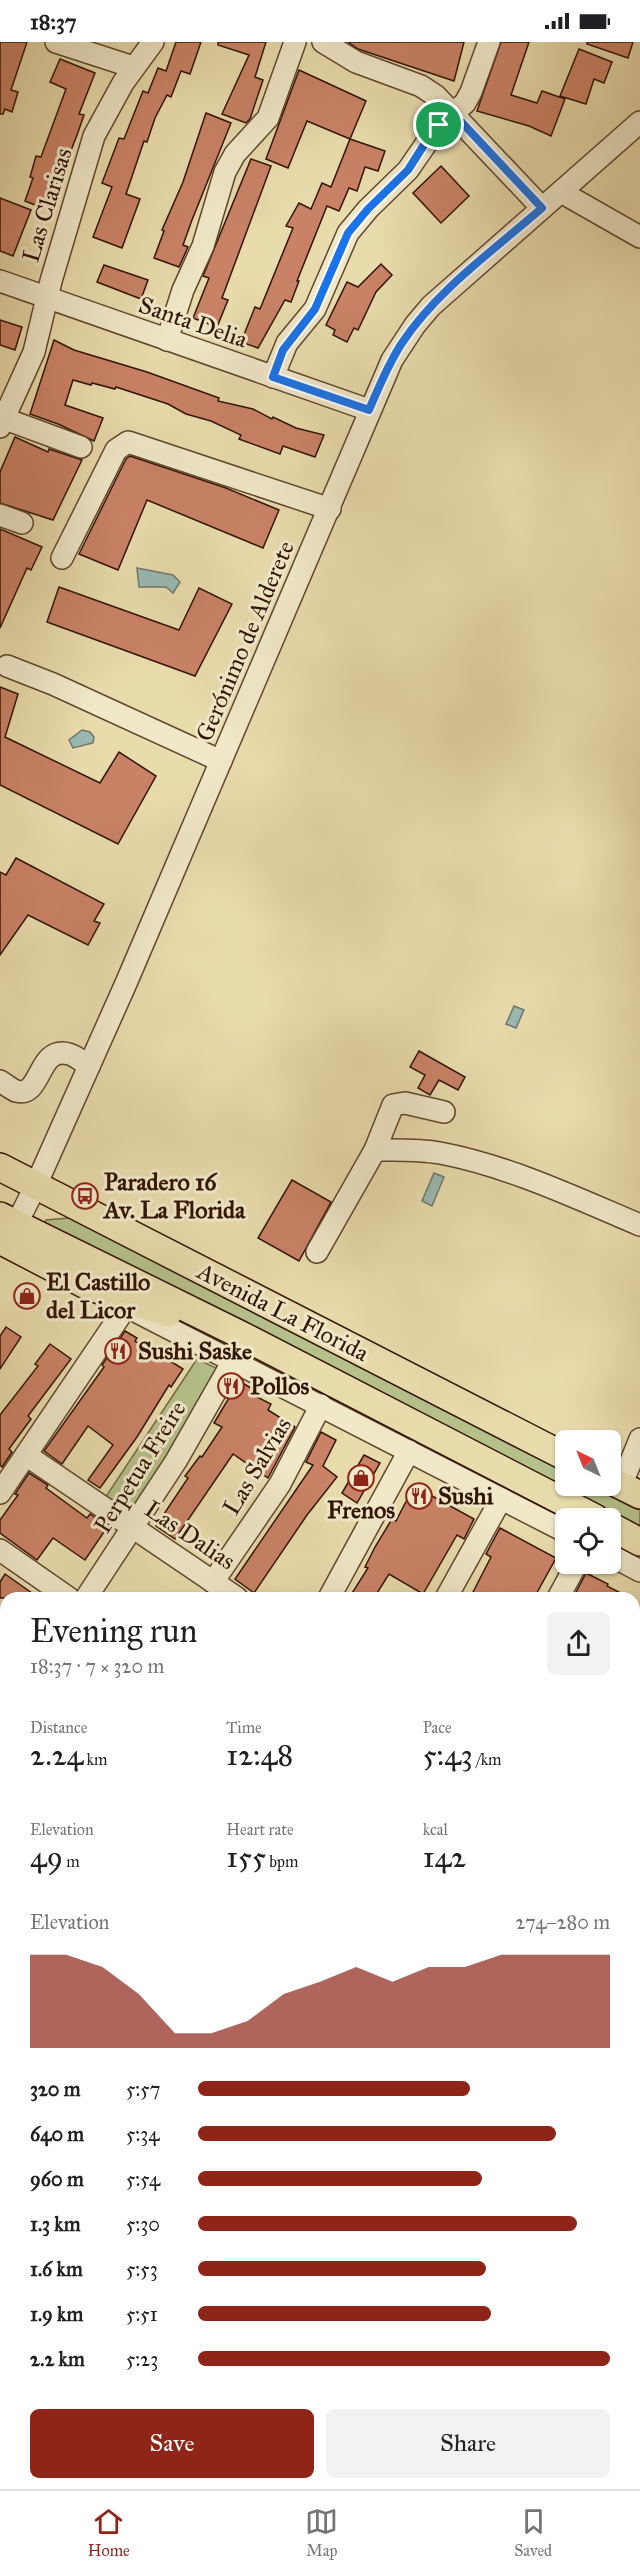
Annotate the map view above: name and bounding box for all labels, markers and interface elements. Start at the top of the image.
text: 18:37 [30,8,76,35]
pin [413,99,464,150]
icon: arrive [422,108,455,141]
street label: Las Clarisas [15,144,79,266]
street label: Santa Delia [135,289,252,355]
street label: Gerónimo de Alderete [189,536,301,746]
place label: Paradero 16 Av. La Florida [102,1167,246,1225]
bus stop icon: Paradero 16 Av. La Florida [70,1181,100,1211]
street label: Avenida La Florida [191,1255,374,1368]
place label: El Castillo del Licor [46,1267,150,1325]
shop icon: El Castillo del Licor [12,1281,42,1311]
restaurant icon: Sushi Saske [103,1336,133,1366]
place label: Sushi Saske [138,1336,252,1366]
restaurant icon: Pollos [216,1371,246,1401]
place label: Pollos [250,1371,309,1401]
street label: Perpetua Freire [88,1395,192,1539]
street label: Las Salvias [216,1412,298,1520]
north arrow [555,1430,621,1496]
map controls [555,1430,621,1574]
shop icon: Frenos [346,1463,376,1493]
restaurant icon: Sushi [404,1481,434,1511]
place label: Sushi [438,1481,494,1511]
street label: Las Dalias [139,1494,241,1576]
place label: Frenos [327,1495,395,1525]
button: locate [555,1508,621,1574]
text: Evening run [30,1611,197,1651]
button: share [547,1612,610,1675]
text: 18:37 · 7 × 320 m [30,1654,164,1678]
text: Distance [30,1718,87,1737]
text: Time [226,1718,262,1737]
text: Pace [423,1718,452,1737]
text: 2.24 [30,1737,83,1773]
text: 12:48 [226,1737,293,1773]
text: 5:43 [423,1737,473,1773]
text: km [83,1750,107,1769]
text: /km [473,1750,502,1769]
text: Elevation [30,1820,94,1839]
text: Heart rate [226,1820,294,1839]
text: kcal [423,1820,448,1839]
text: 49 [30,1839,63,1875]
text: 155 [226,1839,266,1875]
text: 142 [423,1839,466,1875]
text: m [63,1852,80,1871]
text: bpm [266,1852,298,1871]
text: Elevation [30,1910,109,1934]
text: 274–280 m [516,1910,610,1934]
text: 320 m [30,2077,81,2101]
text: 5:57 [126,2077,160,2101]
text: 640 m [30,2122,84,2146]
text: 5:34 [126,2122,159,2146]
text: 960 m [30,2167,84,2191]
text: 5:54 [126,2167,160,2191]
text: 1.3 km [30,2212,80,2236]
text: 5:30 [126,2212,160,2236]
text: 1.6 km [30,2257,83,2281]
text: 5:53 [126,2257,158,2281]
text: 1.9 km [30,2302,83,2326]
text: 5:51 [126,2302,158,2326]
text: 2.2 km [30,2347,85,2371]
text: 5:23 [126,2347,158,2371]
button: Save [30,2409,314,2478]
button: Share [326,2409,610,2478]
tab: Home [88,2505,130,2560]
tab: Map [305,2505,338,2560]
tab: Saved [514,2505,552,2560]

